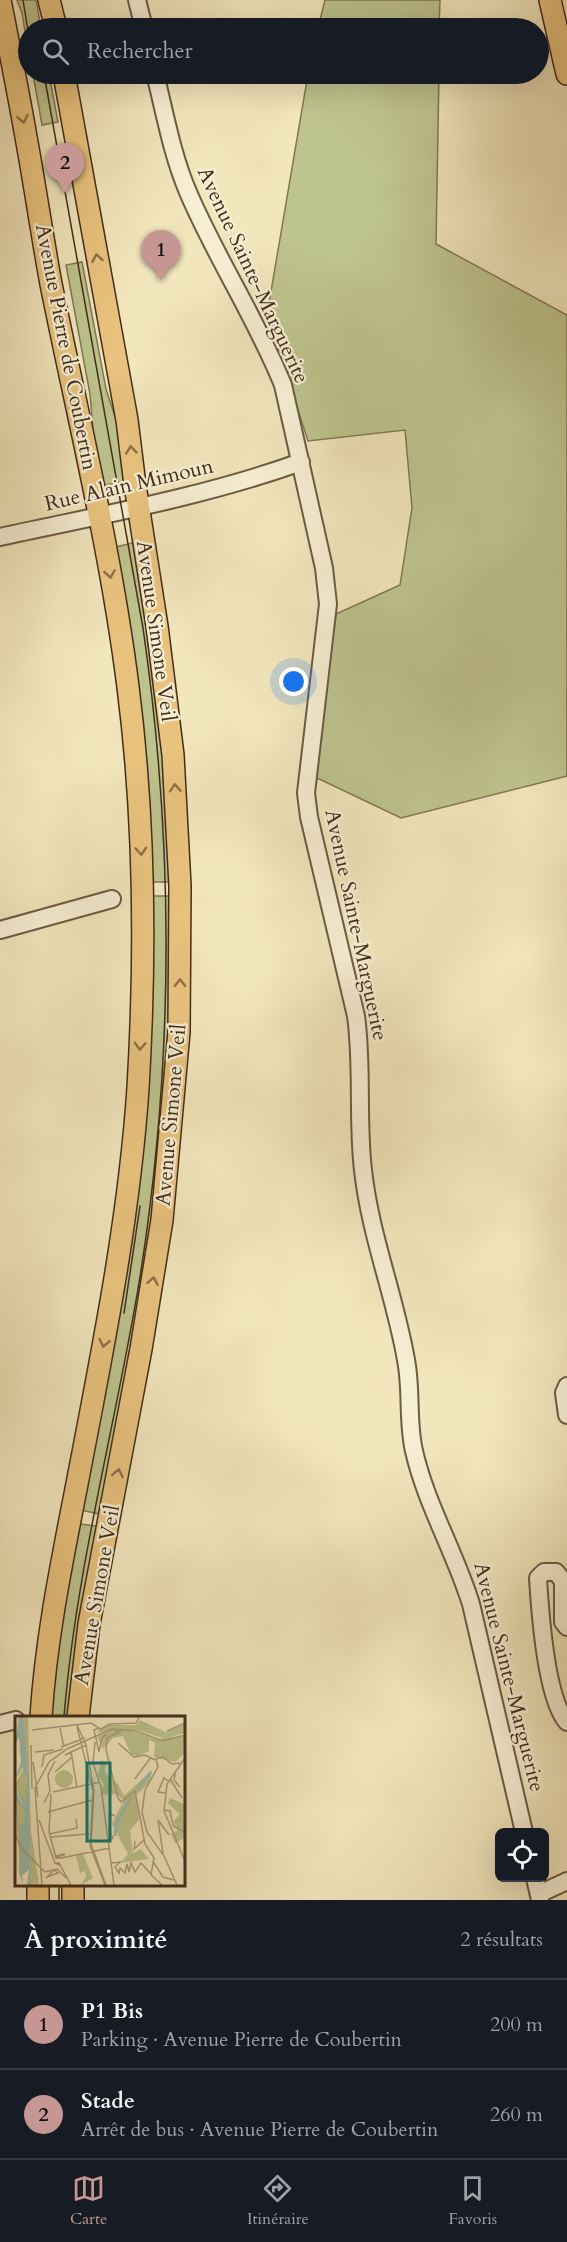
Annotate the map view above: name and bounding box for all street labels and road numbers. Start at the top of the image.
street label: Avenue Sainte-Marguerite [190,162,316,388]
street label: Avenue Pierre de Coubertin [28,221,104,473]
street label: Rue Alain Mimoun [42,451,216,519]
street label: Avenue Simone Veil [129,539,183,723]
street label: Avenue Sainte-Marguerite [317,807,395,1043]
street label: Avenue Simone Veil [149,1023,193,1207]
street label: Avenue Simone Veil [67,1503,127,1687]
street label: Avenue Sainte-Marguerite [466,1559,552,1795]

